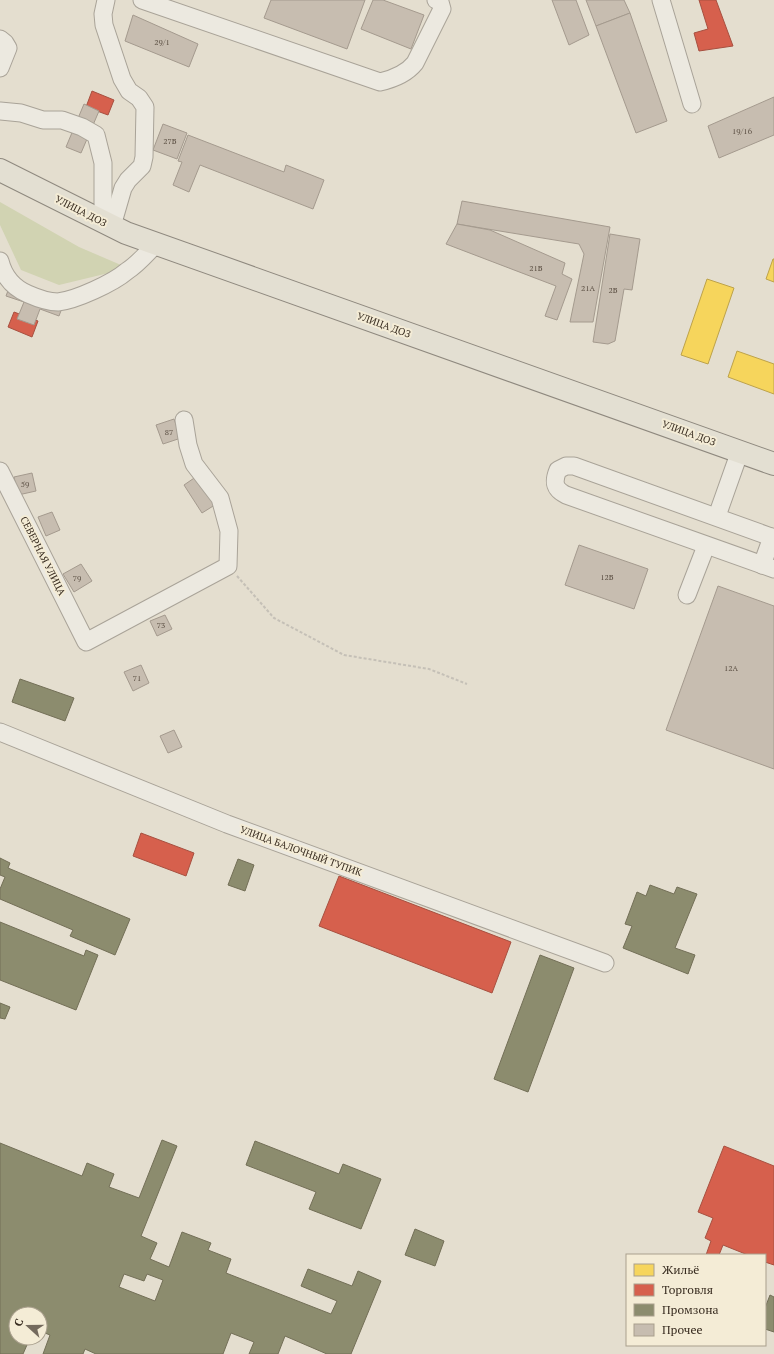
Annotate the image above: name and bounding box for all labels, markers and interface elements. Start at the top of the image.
house number: 29/1 [154,37,170,47]
house number: 19/16 [732,126,753,136]
house number: 27Б [163,136,177,146]
street label: УЛИЦА ДОЗ [53,192,109,230]
house number: 21Б [529,263,543,273]
house number: 21А [581,283,596,293]
house number: 2Б [608,285,618,295]
street label: УЛИЦА ДОЗ [355,309,413,341]
street label: УЛИЦА ДОЗ [660,417,718,449]
house number: 87 [165,427,173,437]
house number: 59 [21,479,29,489]
street label: СЕВЕРНАЯ УЛИЦА [17,514,69,598]
house number: 12Б [600,572,614,582]
house number: 79 [73,573,81,583]
house number: 73 [157,620,165,630]
house number: 12А [724,663,739,673]
house number: 71 [133,673,141,683]
street label: УЛИЦА БАЛОЧНЫЙ ТУПИК [238,823,364,879]
legend [626,1254,766,1346]
text: Жильё [662,1262,699,1277]
text: Торговля [662,1282,713,1297]
text: Промзона [662,1302,719,1317]
north arrow [8,1306,48,1346]
text: С [11,1317,26,1328]
text: Прочее [662,1322,703,1337]

